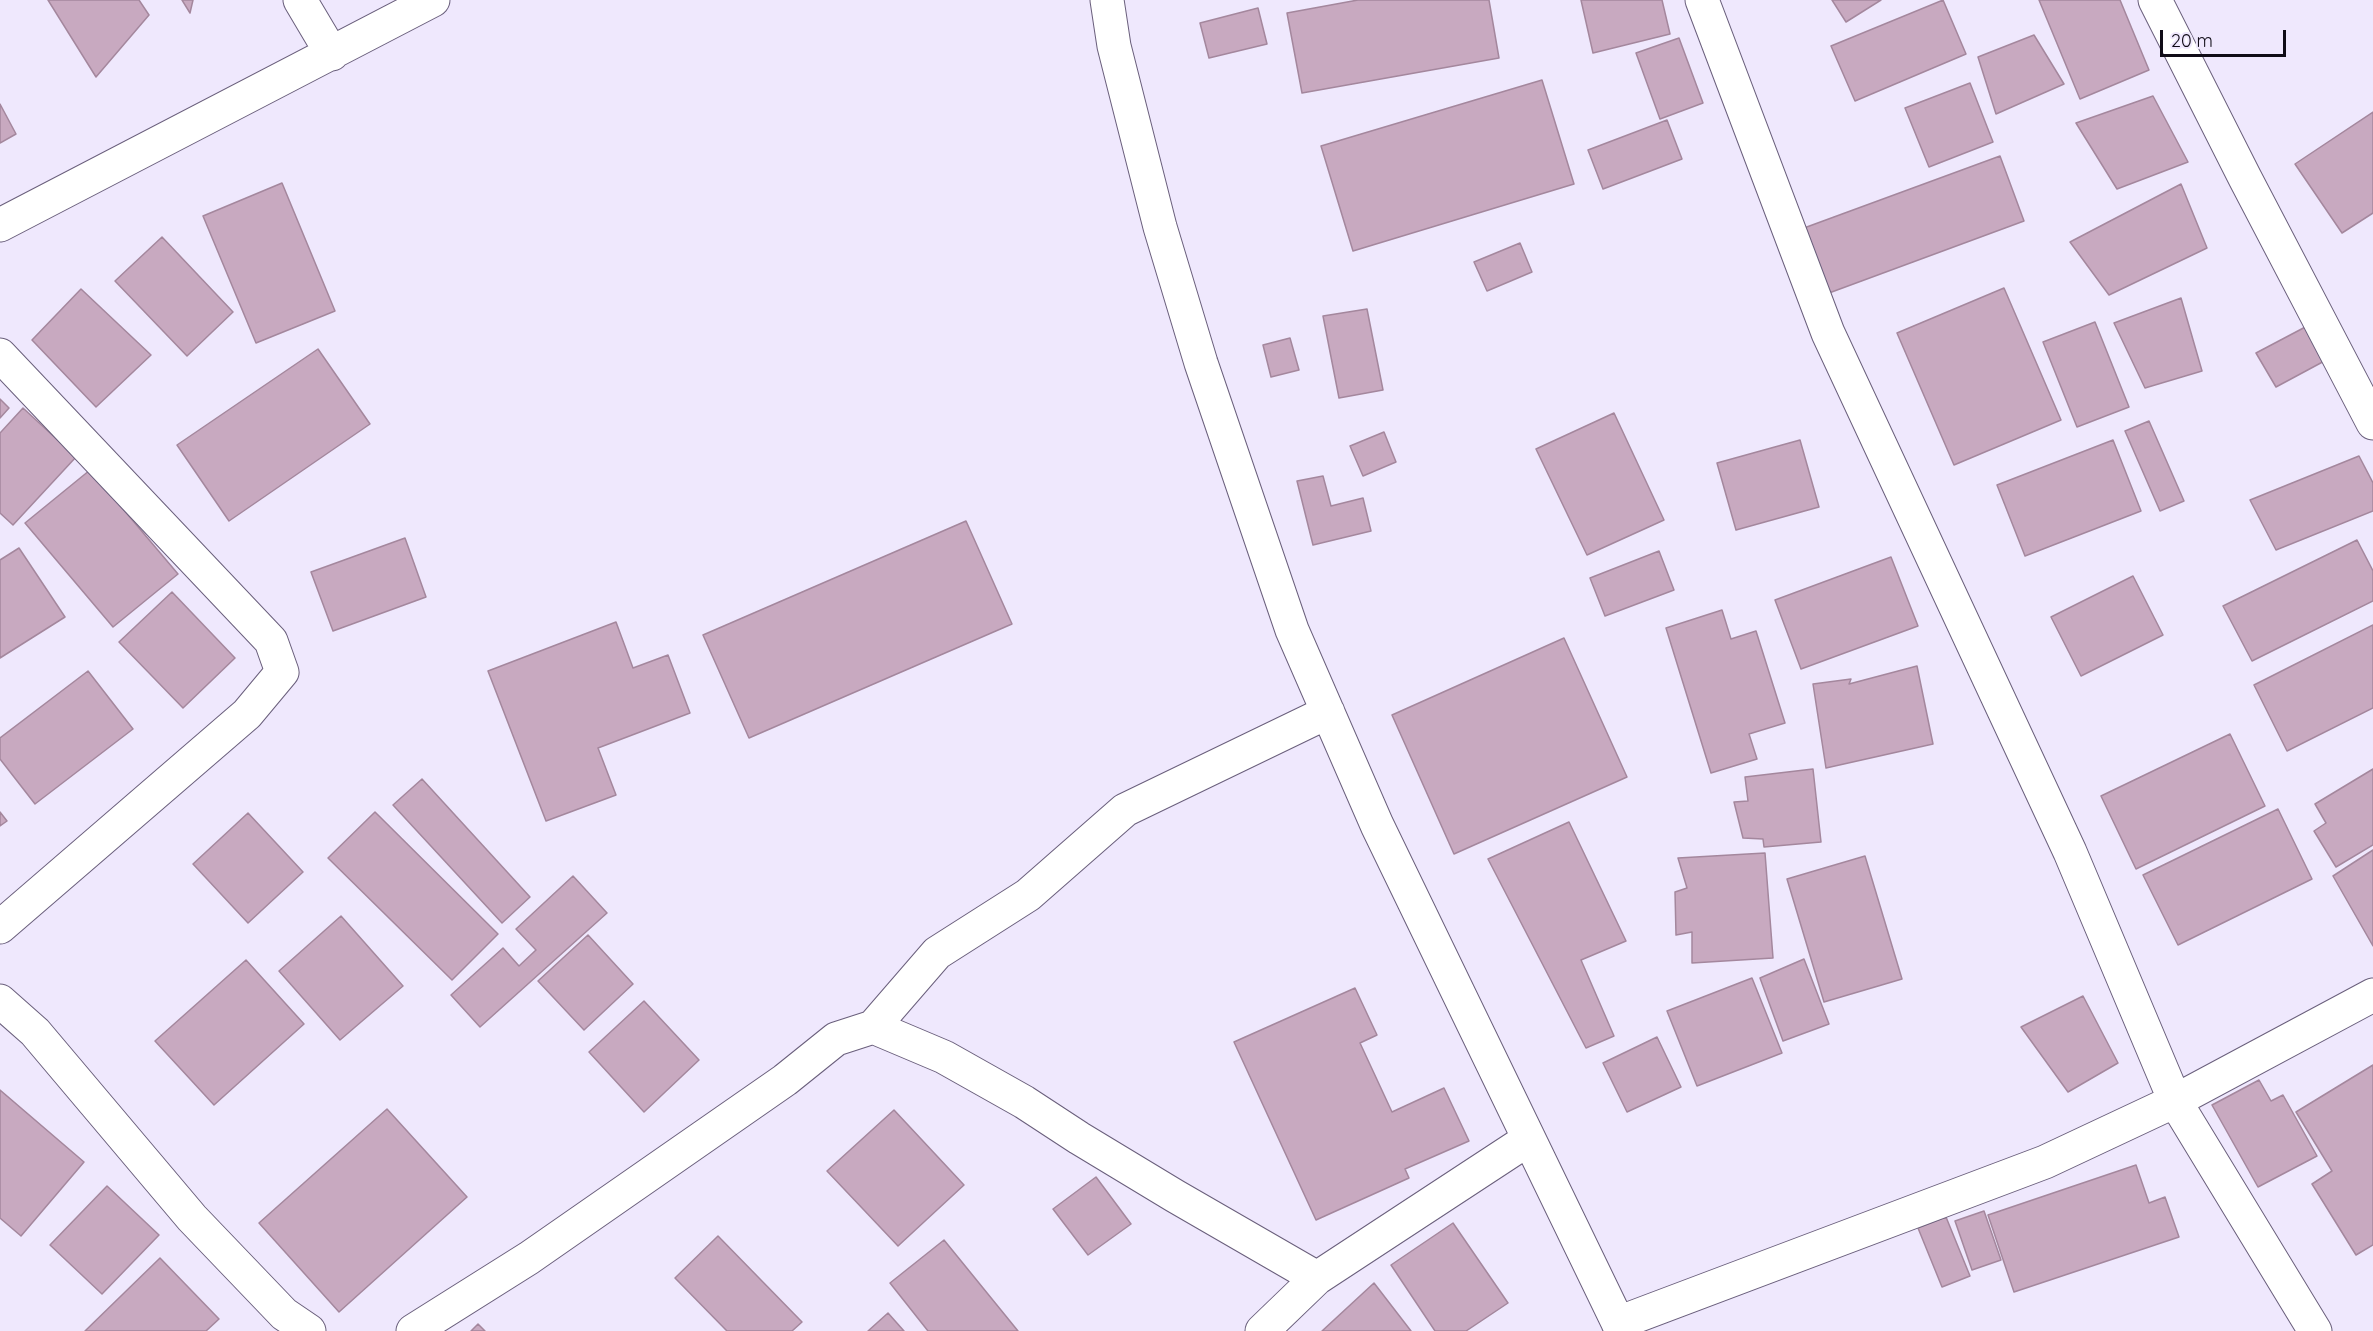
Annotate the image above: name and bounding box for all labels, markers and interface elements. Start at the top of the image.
scale bar [2163,18,2289,56]
text: 20 m [2171,29,2213,52]

